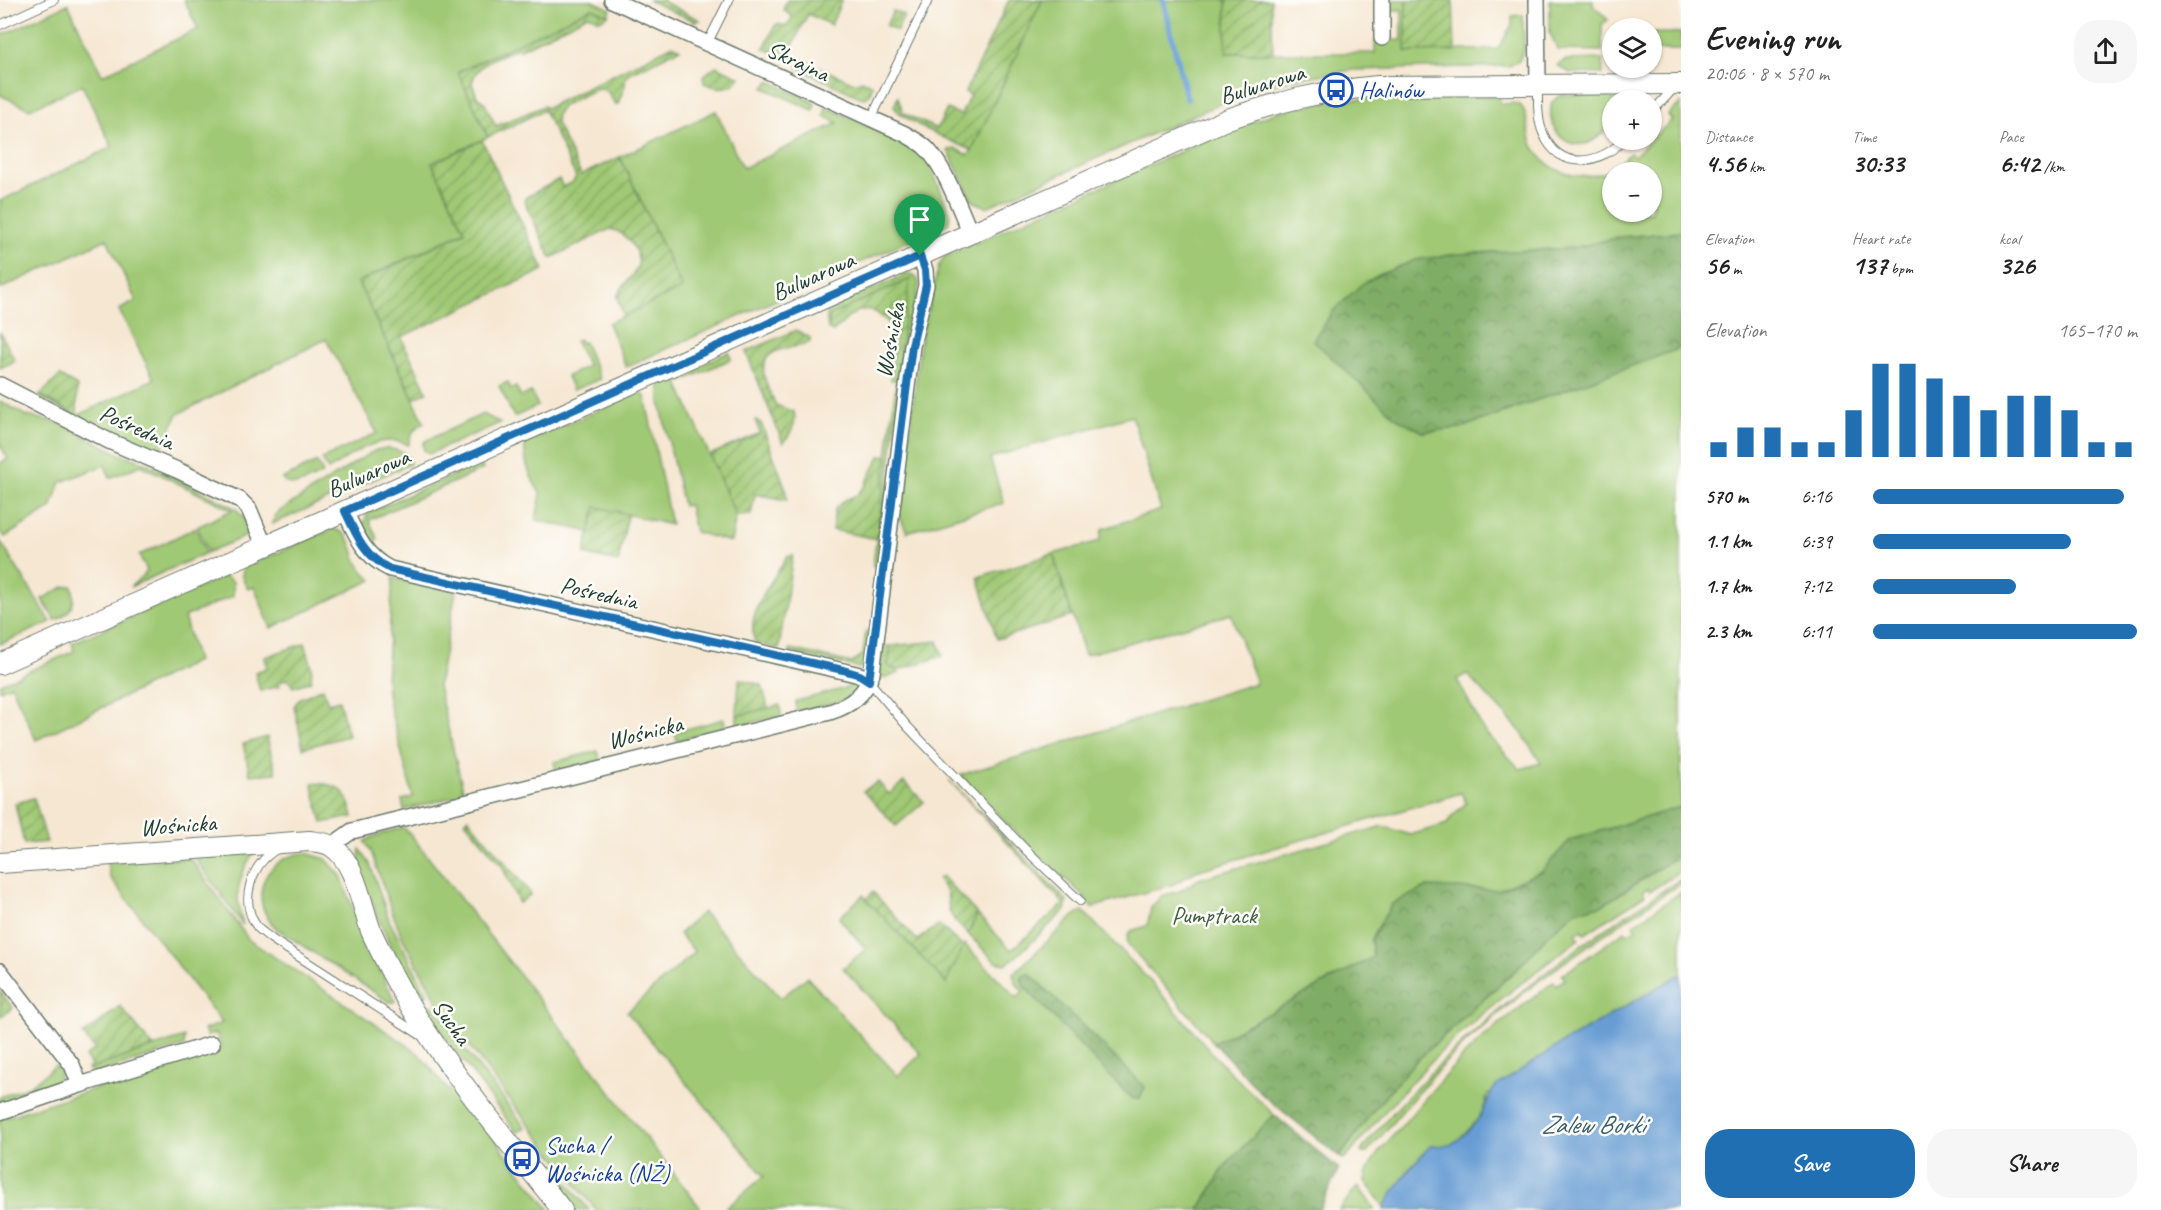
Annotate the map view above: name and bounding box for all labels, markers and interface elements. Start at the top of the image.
text: Evening run [1705,17,1840,59]
map controls [1602,18,1662,222]
button: layers [1602,18,1662,78]
button: share [2074,20,2137,83]
street label: Skrajna [762,34,835,89]
street label: Bulwarowa [1216,56,1310,111]
text: 20:06 · 8 × 570 m [1705,61,1829,86]
bus stop icon: Halinów [1318,72,1354,108]
place label: Halinów [1359,75,1425,105]
button: + [1602,90,1662,150]
text: Distance [1705,127,1753,147]
text: Time [1852,127,1876,147]
text: Pace [1999,127,2024,147]
text: 4.56 [1705,147,1745,180]
text: 30:33 [1852,147,1904,180]
text: 6:42 [1999,147,2040,180]
text: km [1745,157,1765,177]
text: /km [2040,157,2065,177]
button: − [1602,162,1662,222]
pin [894,194,945,256]
icon: arrive [903,203,936,236]
text: Elevation [1705,229,1754,249]
text: Heart rate [1852,229,1910,249]
text: kcal [1999,229,2020,249]
street label: Bulwarowa [767,244,861,308]
text: 56 [1705,249,1729,282]
text: 137 [1852,249,1887,282]
text: 326 [1999,249,2035,282]
text: m [1729,259,1741,279]
text: bpm [1887,259,1913,279]
street label: Wośnicka [868,298,912,380]
text: Elevation [1705,318,1767,343]
text: 165–170 m [2058,318,2137,343]
street label: Pośrednia [95,397,181,457]
street label: Bulwarowa [322,441,416,505]
text: 570 m [1705,484,1748,509]
text: 6:16 [1801,484,1832,509]
text: 1.1 km [1705,529,1752,554]
text: 6:39 [1801,529,1832,554]
street label: Pośrednia [558,570,643,617]
text: 1.7 km [1705,574,1751,599]
text: 7:12 [1801,574,1832,599]
text: 2.3 km [1705,619,1752,644]
text: 6:11 [1801,619,1832,644]
street label: Wośnicka [604,708,687,756]
street label: Wośnicka [139,807,218,843]
park label: Pumptrack [1171,900,1259,930]
street label: Sucha [426,993,479,1052]
water label: Zalew Borki [1541,1108,1651,1141]
button: Save [1705,1129,1915,1198]
button: Share [1927,1129,2137,1198]
place label: Sucha / Wośnicka (NŻ) [545,1130,671,1188]
bus stop icon: Sucha / Wośnicka (NŻ) [504,1141,540,1177]

